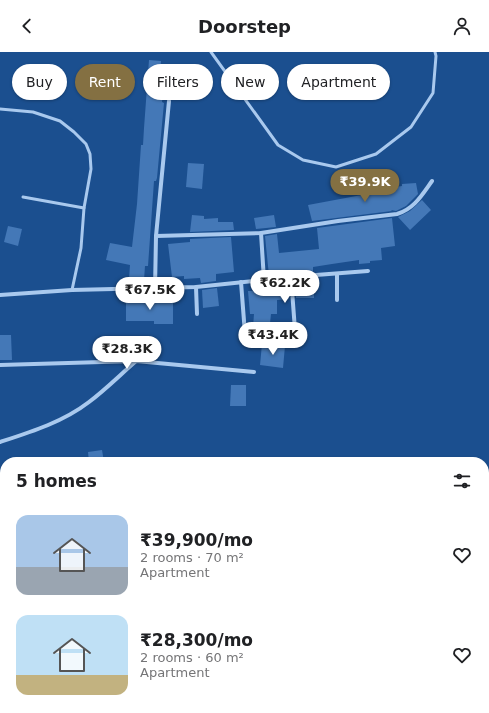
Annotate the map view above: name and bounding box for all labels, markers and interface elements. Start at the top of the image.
icon: back [16,15,38,37]
icon: person [451,15,473,37]
text: Doorstep [198,16,291,37]
chip: Buy [12,64,67,100]
chip: Rent [75,64,135,100]
chip: Filters [143,64,213,100]
chip: New [221,64,279,100]
chip: Apartment [287,64,390,100]
pin: ₹39.9K [332,169,398,203]
text: ₹39.9K [339,174,391,189]
pin: ₹62.2K [252,270,318,304]
text: ₹62.2K [259,275,311,290]
pin: ₹67.5K [117,277,183,311]
text: ₹67.5K [124,282,176,297]
pin: ₹43.4K [240,322,306,356]
text: ₹43.4K [247,327,299,342]
pin: ₹28.3K [94,336,160,370]
text: ₹28.3K [101,341,153,356]
icon: filters [451,470,473,492]
text: 5 homes [16,471,97,491]
text: ₹39,900/mo [140,530,253,550]
icon: home [48,531,96,579]
icon: heart [451,544,473,566]
text: 2 rooms · 70 m² [140,550,244,565]
text: Apartment [140,565,210,580]
text: ₹28,300/mo [140,630,253,650]
icon: home [48,631,96,679]
icon: heart [451,644,473,666]
text: 2 rooms · 60 m² [140,650,244,665]
text: Apartment [140,665,210,680]

